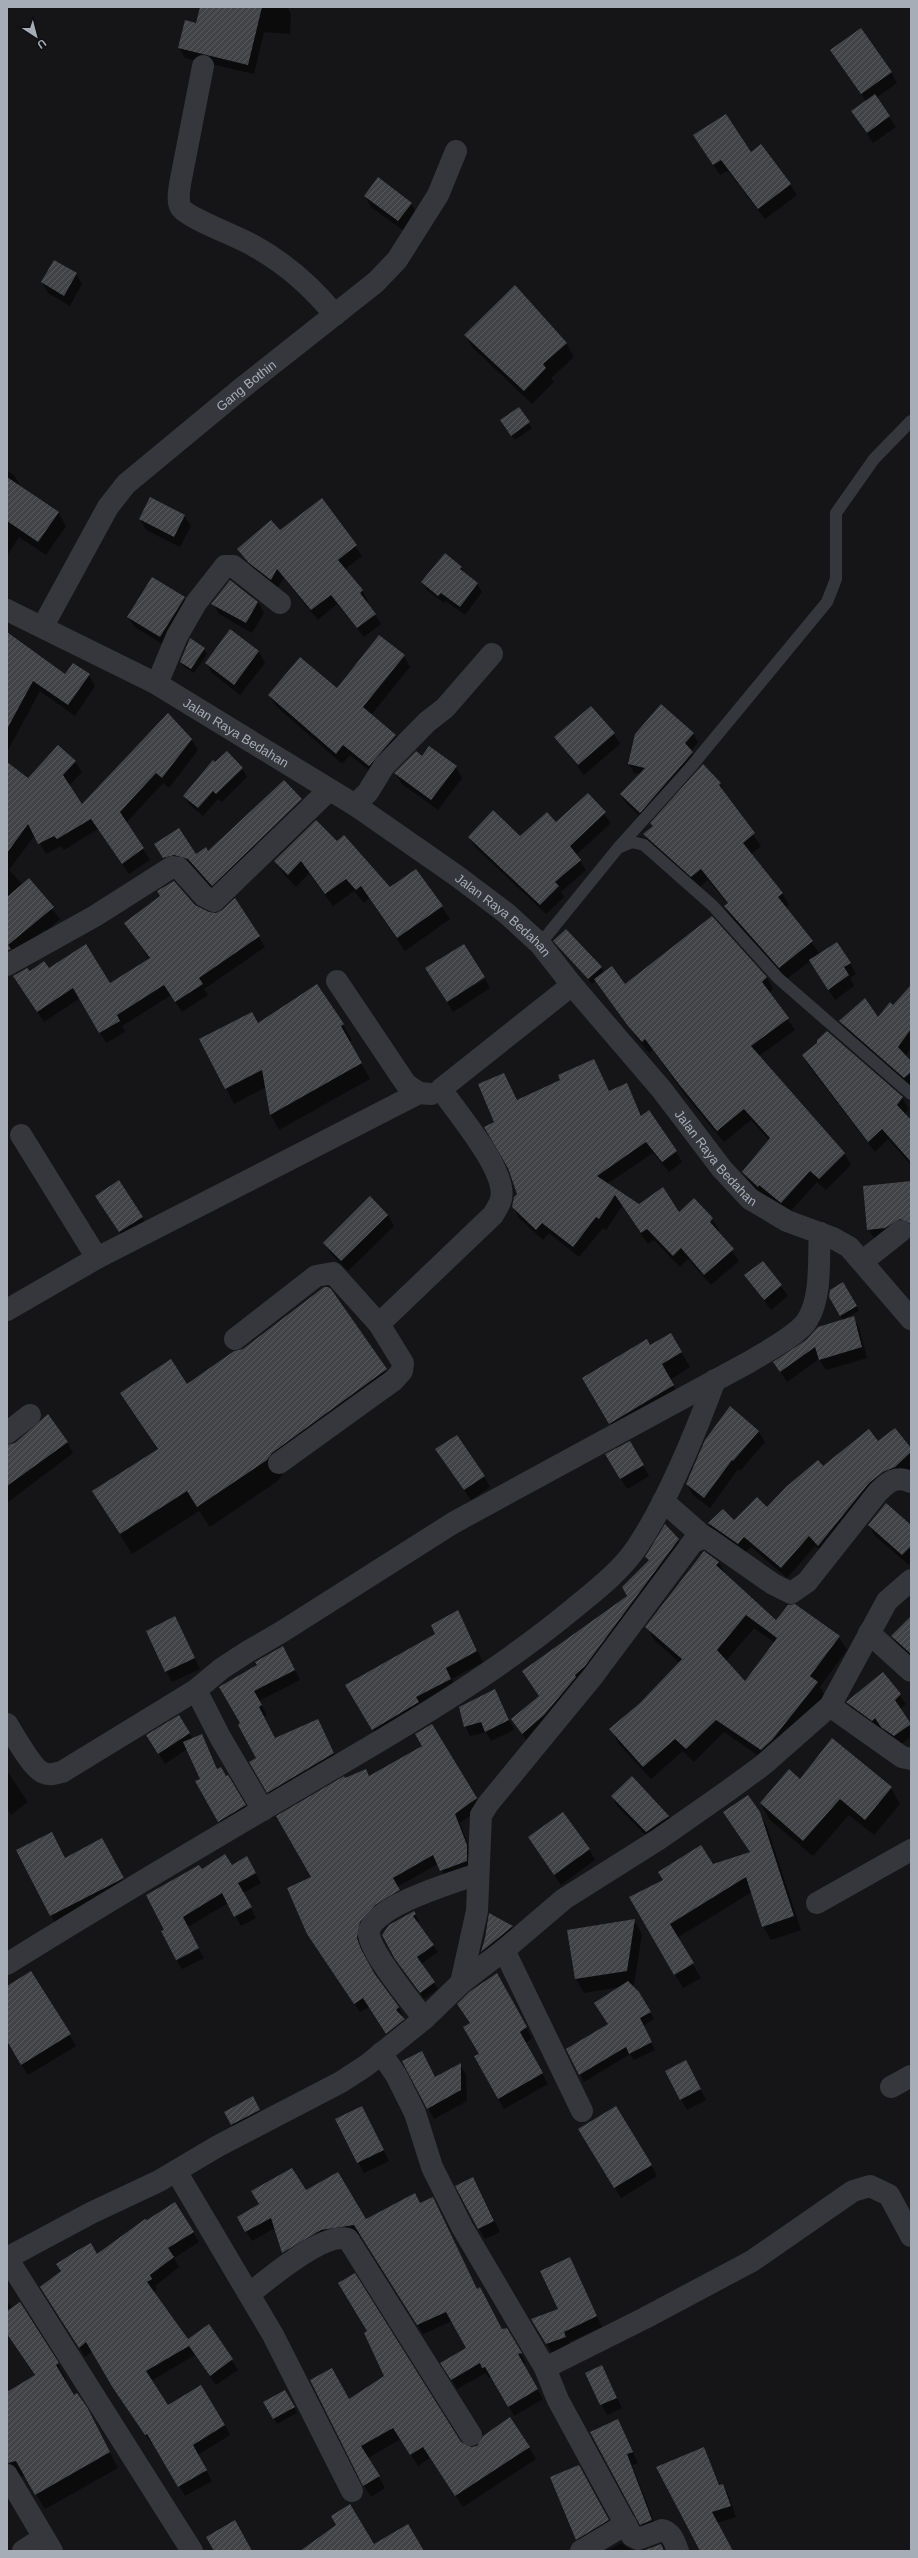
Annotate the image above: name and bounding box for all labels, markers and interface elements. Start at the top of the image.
north arrow [16,16,56,56]
text: U [35,37,49,51]
street label: Gang Bothin [213,357,279,414]
street label: Jalan Raya Bedahan [181,694,292,770]
street label: Jalan Raya Bedahan [453,870,554,959]
street label: Jalan Raya Bedahan [672,1106,760,1209]

